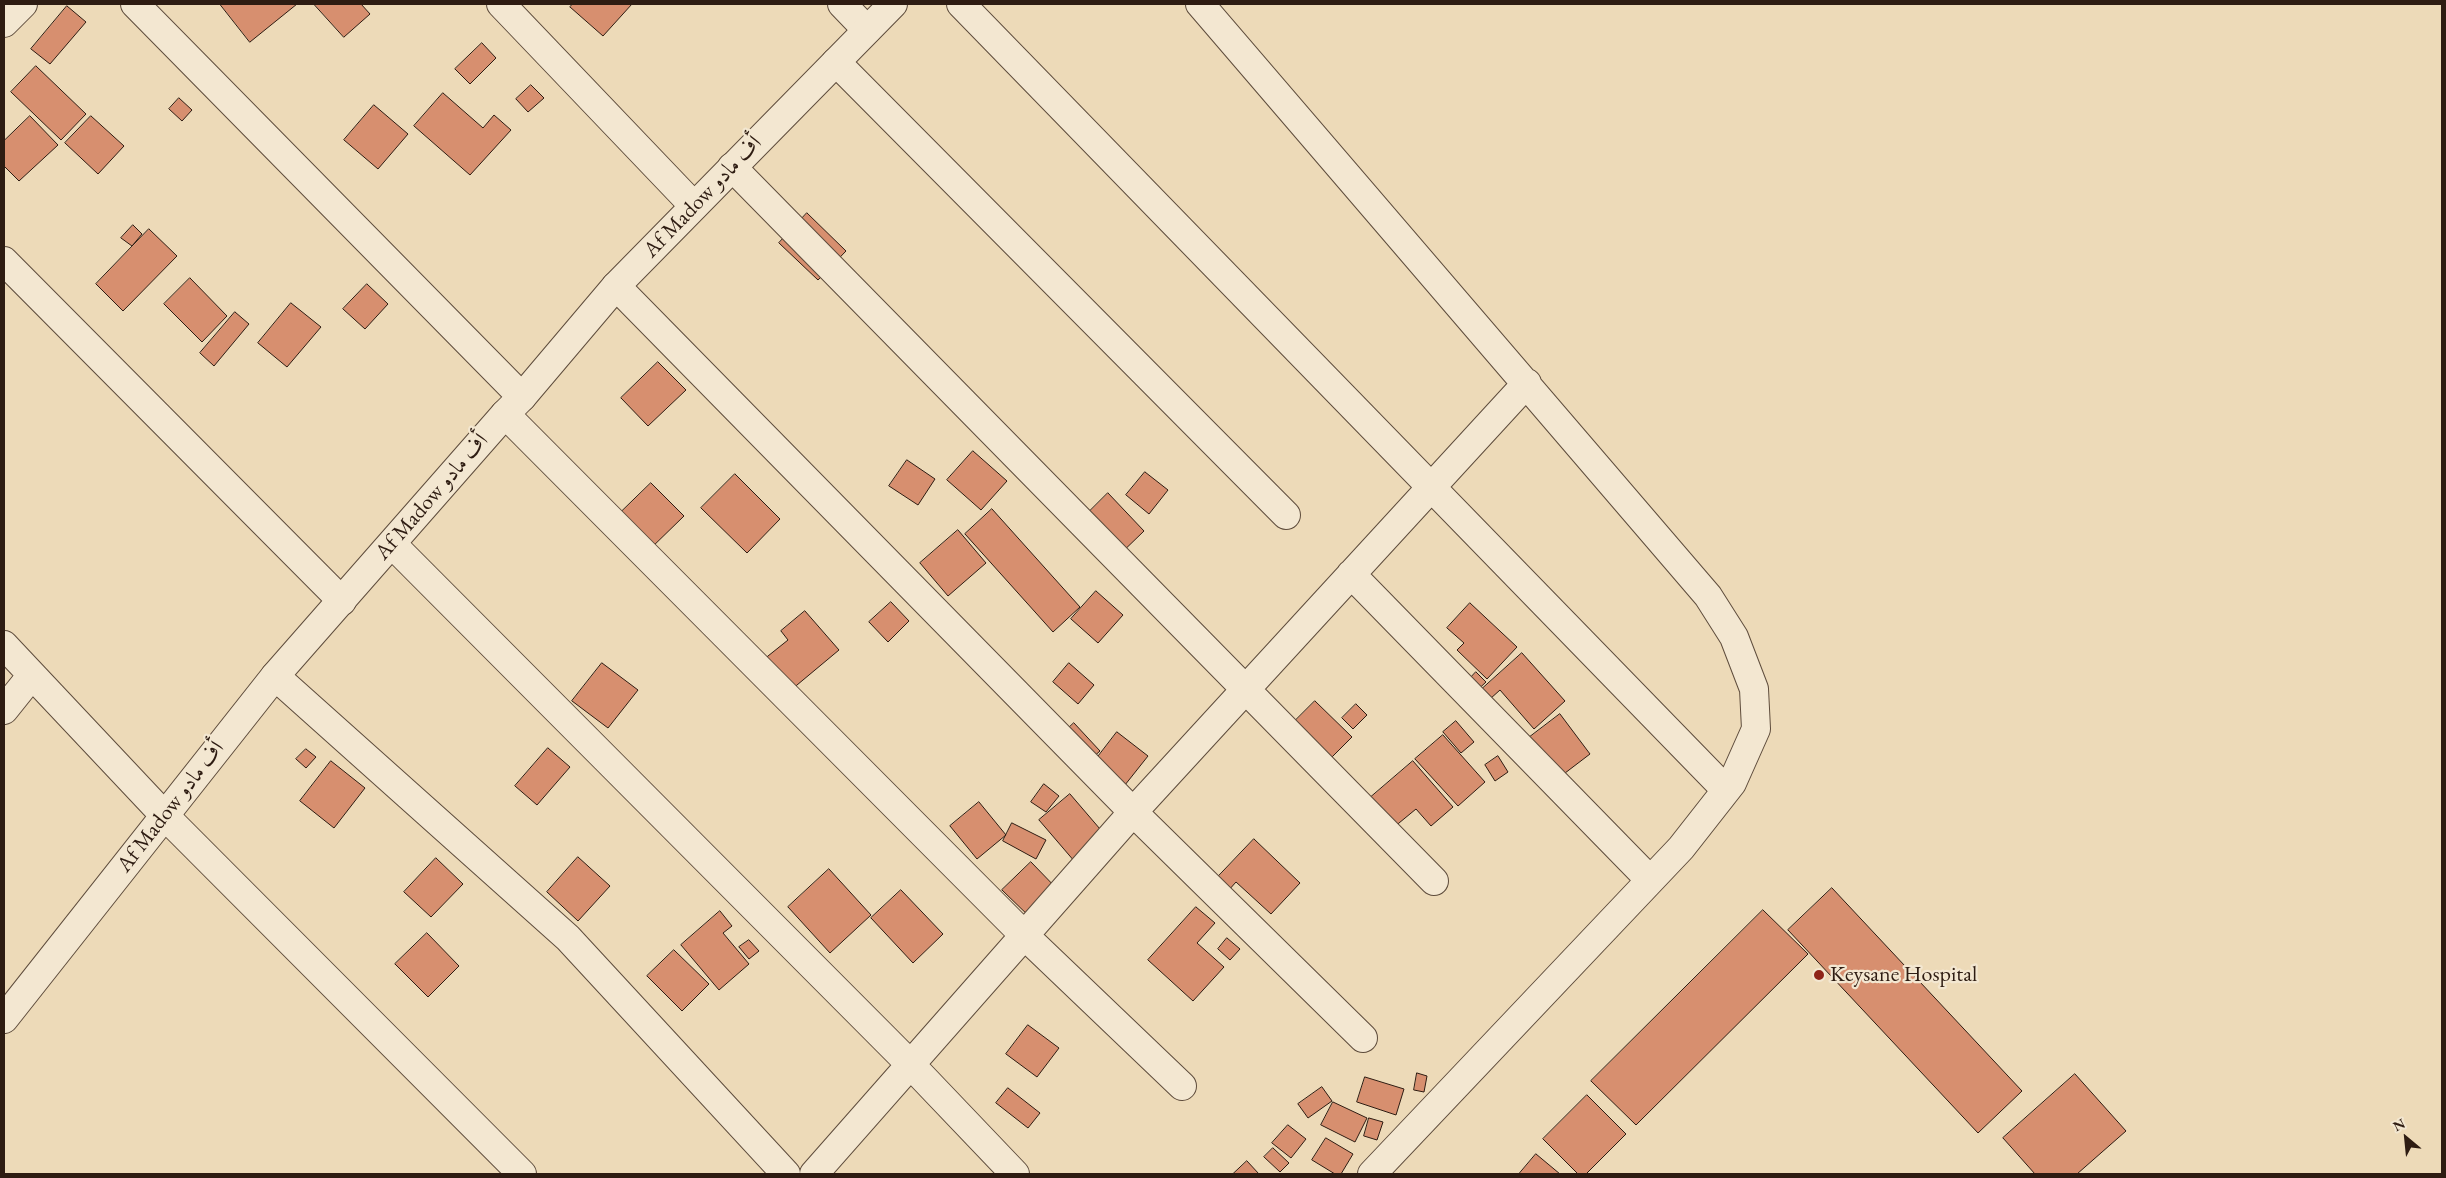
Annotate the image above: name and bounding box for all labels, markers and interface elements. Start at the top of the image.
street label: Af Madow أف مادو [638,130,768,264]
street label: Af Madow أف مادو [370,428,494,566]
street label: Af Madow أف مادو [112,736,230,878]
place label: Keysane Hospital [1830,962,1977,988]
marker: Keysane Hospital [1812,968,1826,982]
north arrow [2381,1113,2431,1163]
text: N [2390,1114,2408,1135]

